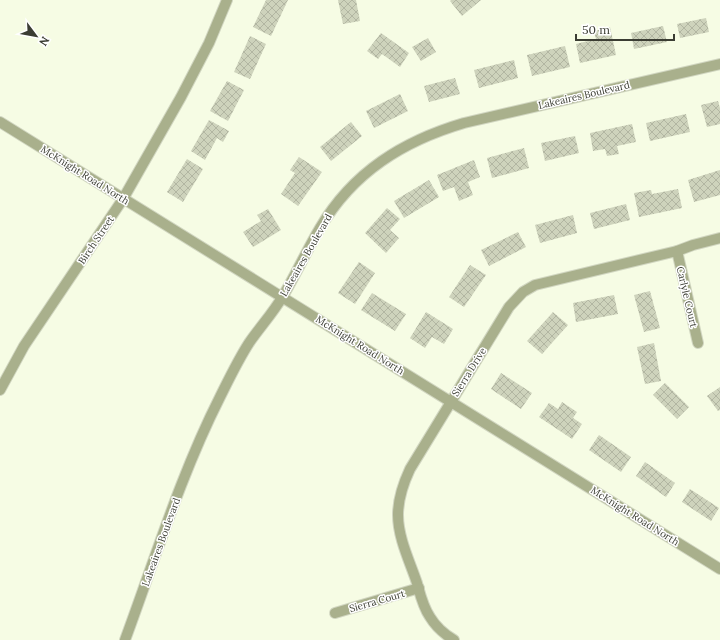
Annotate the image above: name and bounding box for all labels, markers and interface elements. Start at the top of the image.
north arrow [16,16,56,56]
scale bar [576,16,674,42]
text: 50 m [582,22,610,37]
text: N [36,34,53,49]
street label: Lakeaires Boulevard [537,78,631,112]
street label: McKnight Road North [38,143,132,207]
street label: Lakeaires Boulevard [277,211,335,299]
street label: Birch Street [75,213,117,267]
street label: Carlyle Court [674,265,700,329]
street label: McKnight Road North [313,313,407,377]
street label: Sierra Drive [449,345,489,399]
street label: McKnight Road North [588,484,682,548]
street label: Lakeaires Boulevard [139,496,183,588]
street label: Sierra Court [348,587,406,615]

